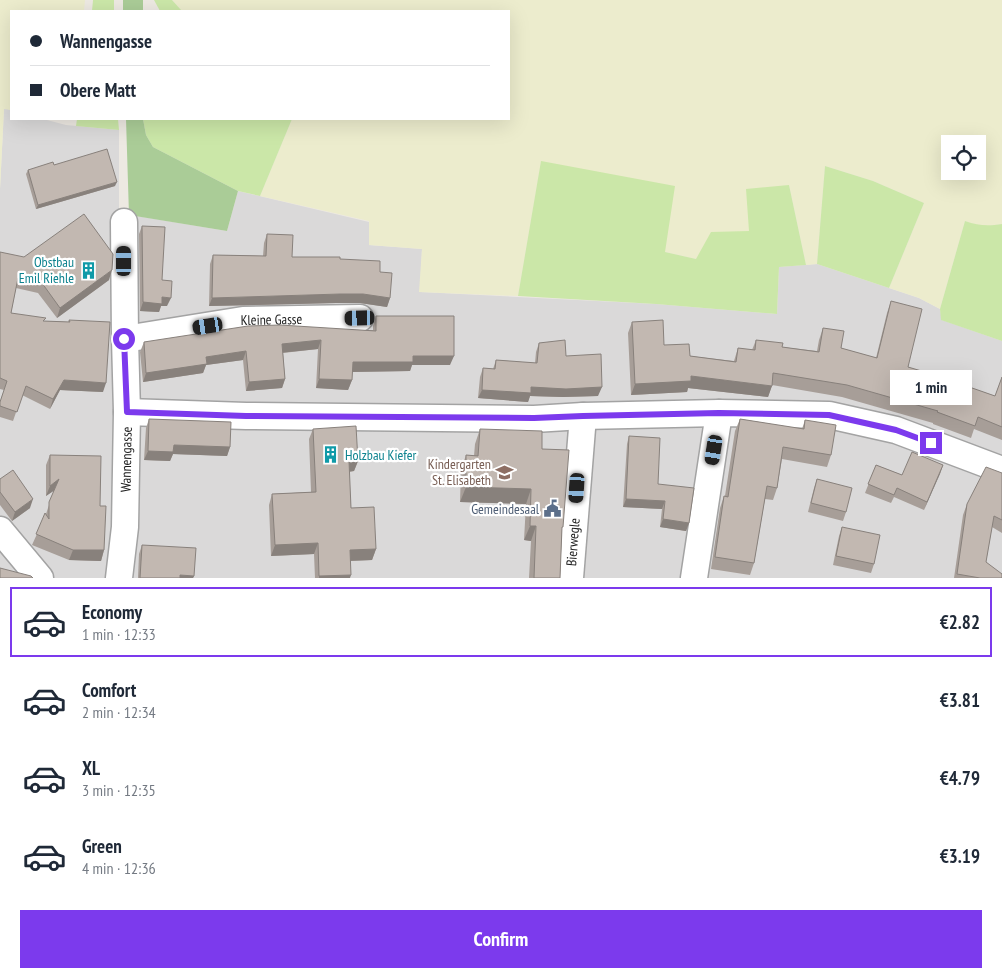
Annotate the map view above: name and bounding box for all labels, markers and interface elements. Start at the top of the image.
text: Wannengasse [60,29,152,53]
text: Obere Matt [60,78,136,102]
map controls [941,135,986,180]
button: locate [941,135,986,180]
car [116,246,131,276]
place label: Obstbau Emil Riehle [19,253,74,287]
building icon: Obstbau Emil Riehle [78,260,98,280]
street label: Kleine Gasse [240,310,303,329]
car [344,310,375,326]
car [192,316,223,336]
route start [113,328,135,350]
callout: 1 min [890,370,972,406]
text: 1 min [915,377,947,397]
street label: Wannengasse [117,426,136,492]
route end [920,432,942,454]
car [704,434,723,466]
building icon: Holzbau Kiefer [321,445,341,465]
place label: Holzbau Kiefer [345,446,417,464]
place label: Kindergarten St. Elisabeth [428,455,491,489]
school or university icon: Kindergarten St. Elisabeth [495,462,515,482]
car [568,473,585,503]
public building icon: Gemeindesaal [543,499,563,519]
place label: Gemeindesaal [471,500,540,518]
street label: Bierwegle [562,517,584,567]
icon: car [22,600,67,645]
text: Economy [82,600,142,624]
text: €2.82 [940,610,980,634]
text: 1 min · 12:33 [82,624,156,644]
icon: car [22,678,67,723]
text: Comfort [82,678,136,702]
text: €3.81 [940,688,980,712]
text: 2 min · 12:34 [82,702,156,722]
icon: car [22,756,67,801]
text: XL [82,756,100,780]
text: €4.79 [940,766,980,790]
text: 3 min · 12:35 [82,780,156,800]
icon: car [22,834,67,879]
text: Green [82,834,122,858]
text: €3.19 [940,844,980,868]
text: 4 min · 12:36 [82,858,156,878]
button: Confirm [20,910,982,968]

